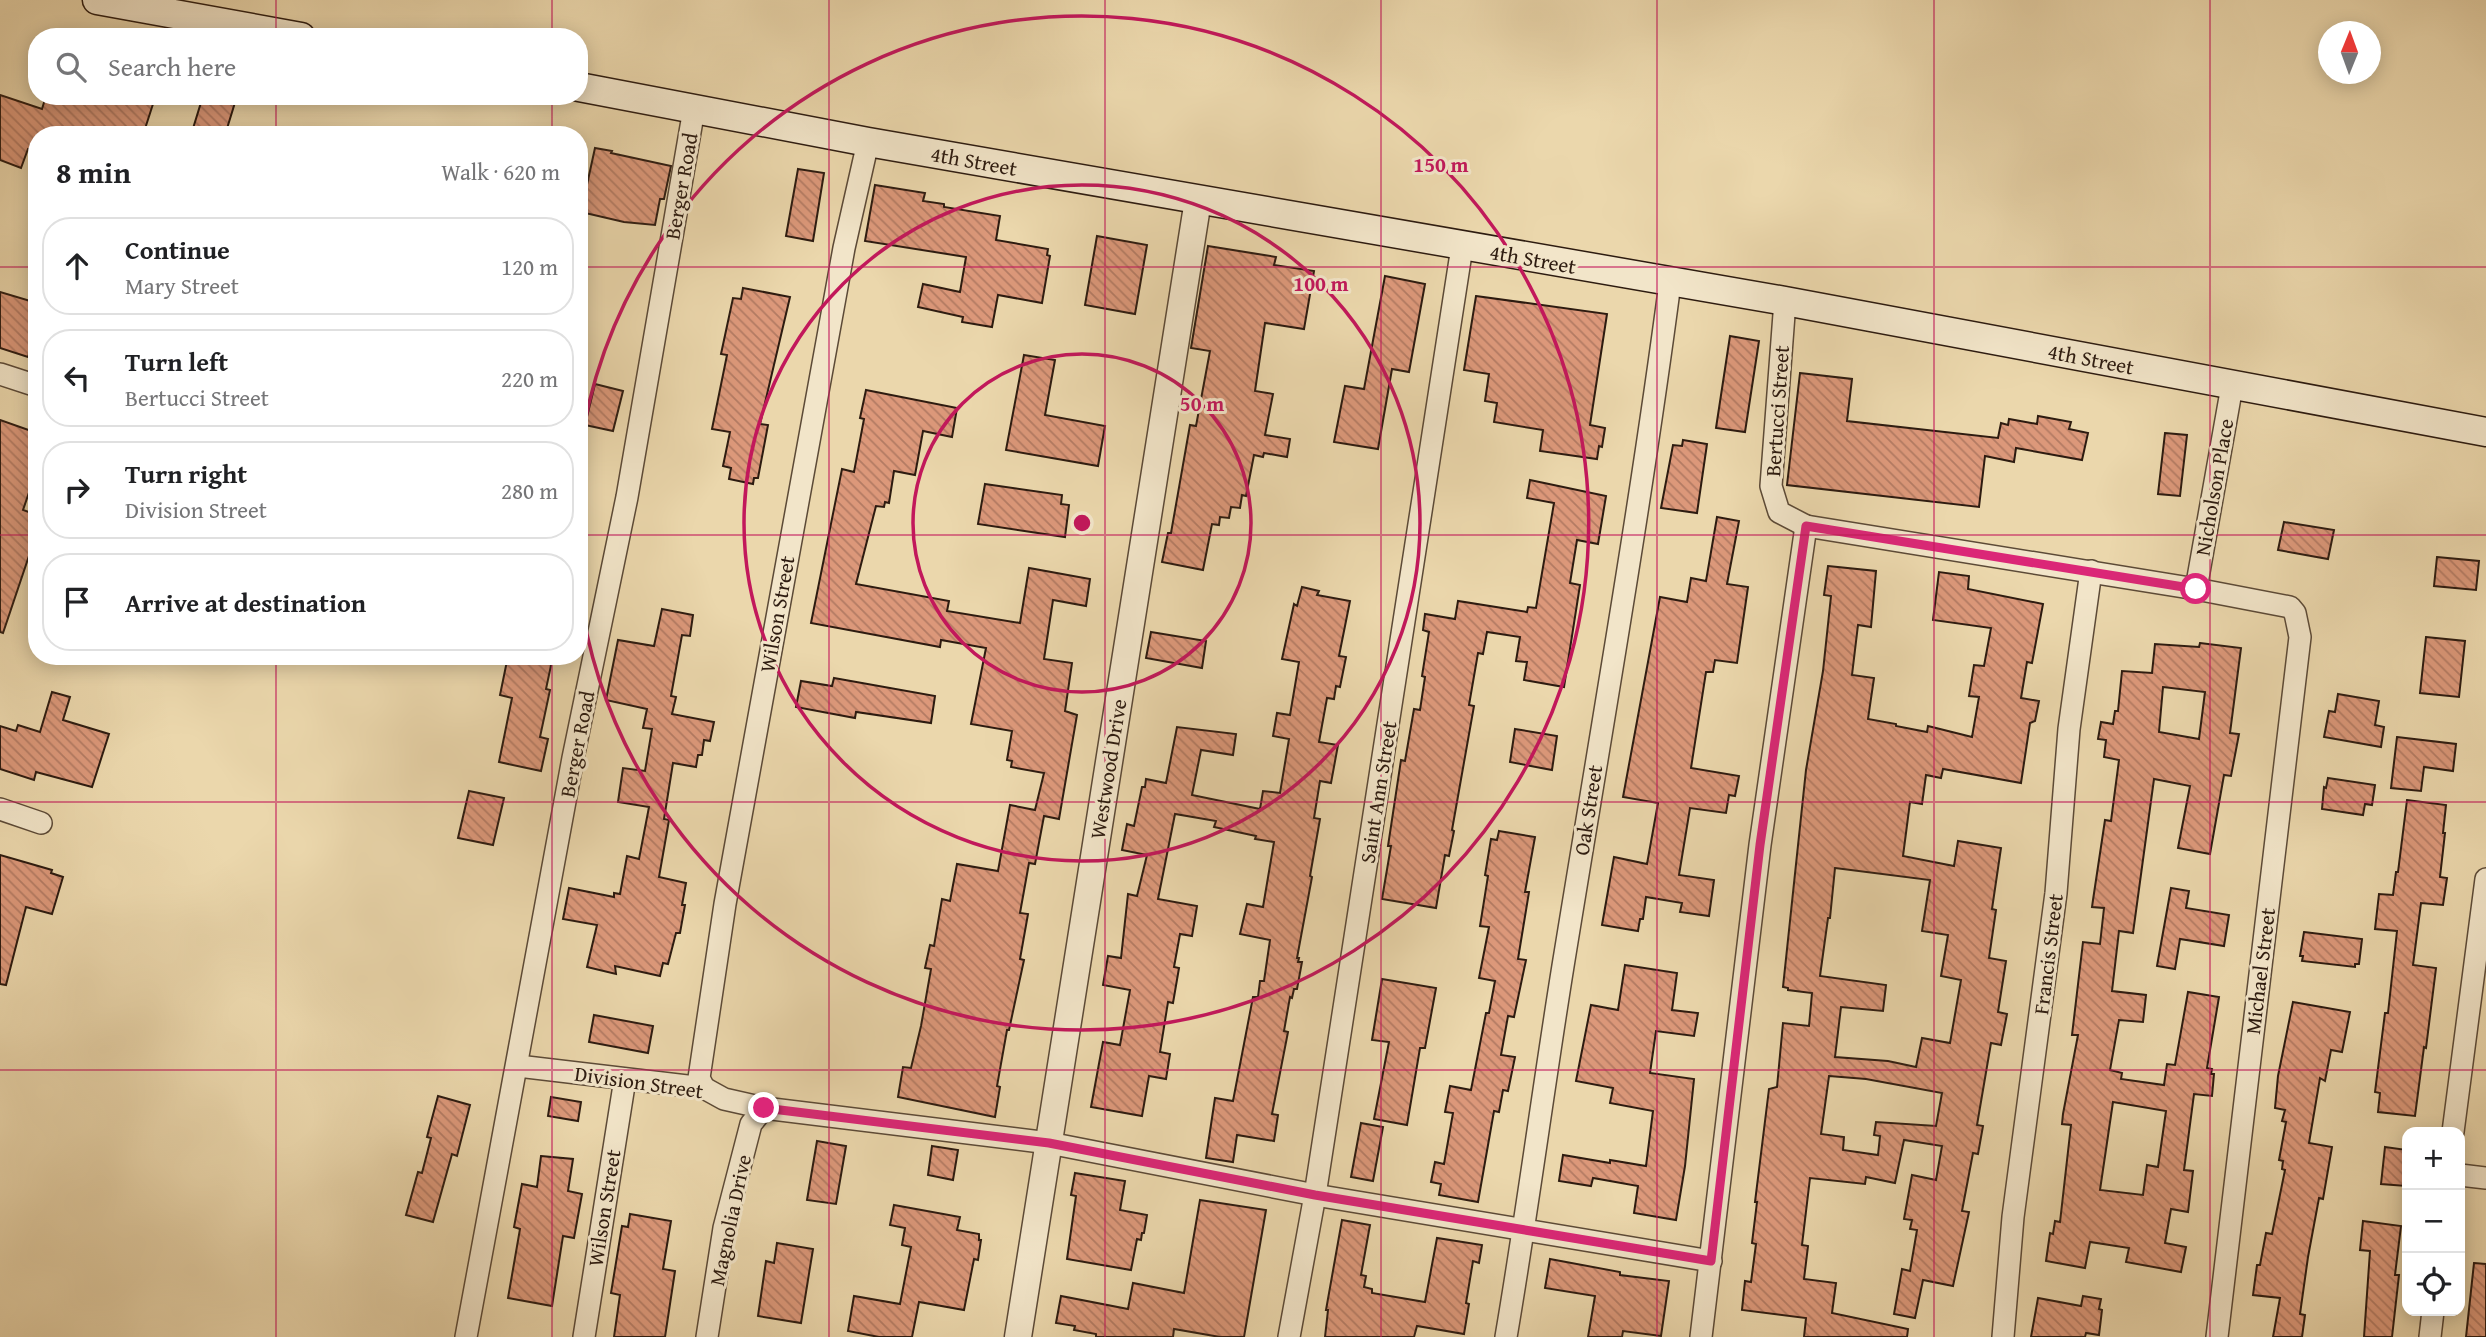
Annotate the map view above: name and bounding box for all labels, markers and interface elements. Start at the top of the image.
north arrow [2318,21,2381,84]
search box [28,28,588,105]
text: Search here [108,47,236,86]
icon: search [52,48,90,86]
street label: Berger Road [656,129,706,242]
street label: 4th Street [928,138,1020,184]
text: 150 m [1413,149,1469,180]
text: 8 min [56,150,131,194]
text: Walk · 620 m [441,155,560,188]
text: Continue [125,230,230,269]
street label: 4th Street [1487,236,1579,282]
icon: ahead [58,247,96,285]
text: 120 m [501,250,558,283]
text: 100 m [1293,268,1349,299]
text: Mary Street [125,269,239,302]
street label: 4th Street [2045,335,2137,383]
text: Turn left [125,342,228,381]
street label: Bertucci Street [1757,344,1797,478]
icon: left [58,359,96,397]
text: 220 m [501,362,558,395]
text: Bertucci Street [125,381,269,414]
text: 50 m [1180,388,1224,419]
street label: Nicholson Place [2187,416,2241,558]
text: Turn right [125,454,247,493]
icon: right [58,471,96,509]
text: 280 m [501,474,558,507]
text: Division Street [125,493,267,526]
centre of rings [1070,511,1094,535]
street label: Wilson Street [751,553,803,675]
route start [2180,573,2211,604]
icon: arrive [58,583,96,621]
text: Arrive at destination [125,583,366,622]
street label: Berger Road [551,687,603,800]
street label: Westwood Drive [1082,697,1134,841]
street label: Saint Ann Street [1351,718,1405,866]
street label: Oak Street [1566,762,1611,857]
street label: Francis Street [2025,891,2071,1016]
street label: Michael Street [2237,905,2283,1036]
street label: Division Street [573,1058,706,1106]
route end [748,1092,779,1123]
map controls [2402,1127,2465,1316]
button: + [2402,1127,2465,1190]
street label: Wilson Street [579,1147,629,1269]
street label: Magnolia Drive [701,1151,759,1289]
button: − [2402,1190,2465,1253]
button: locate [2402,1253,2465,1316]

